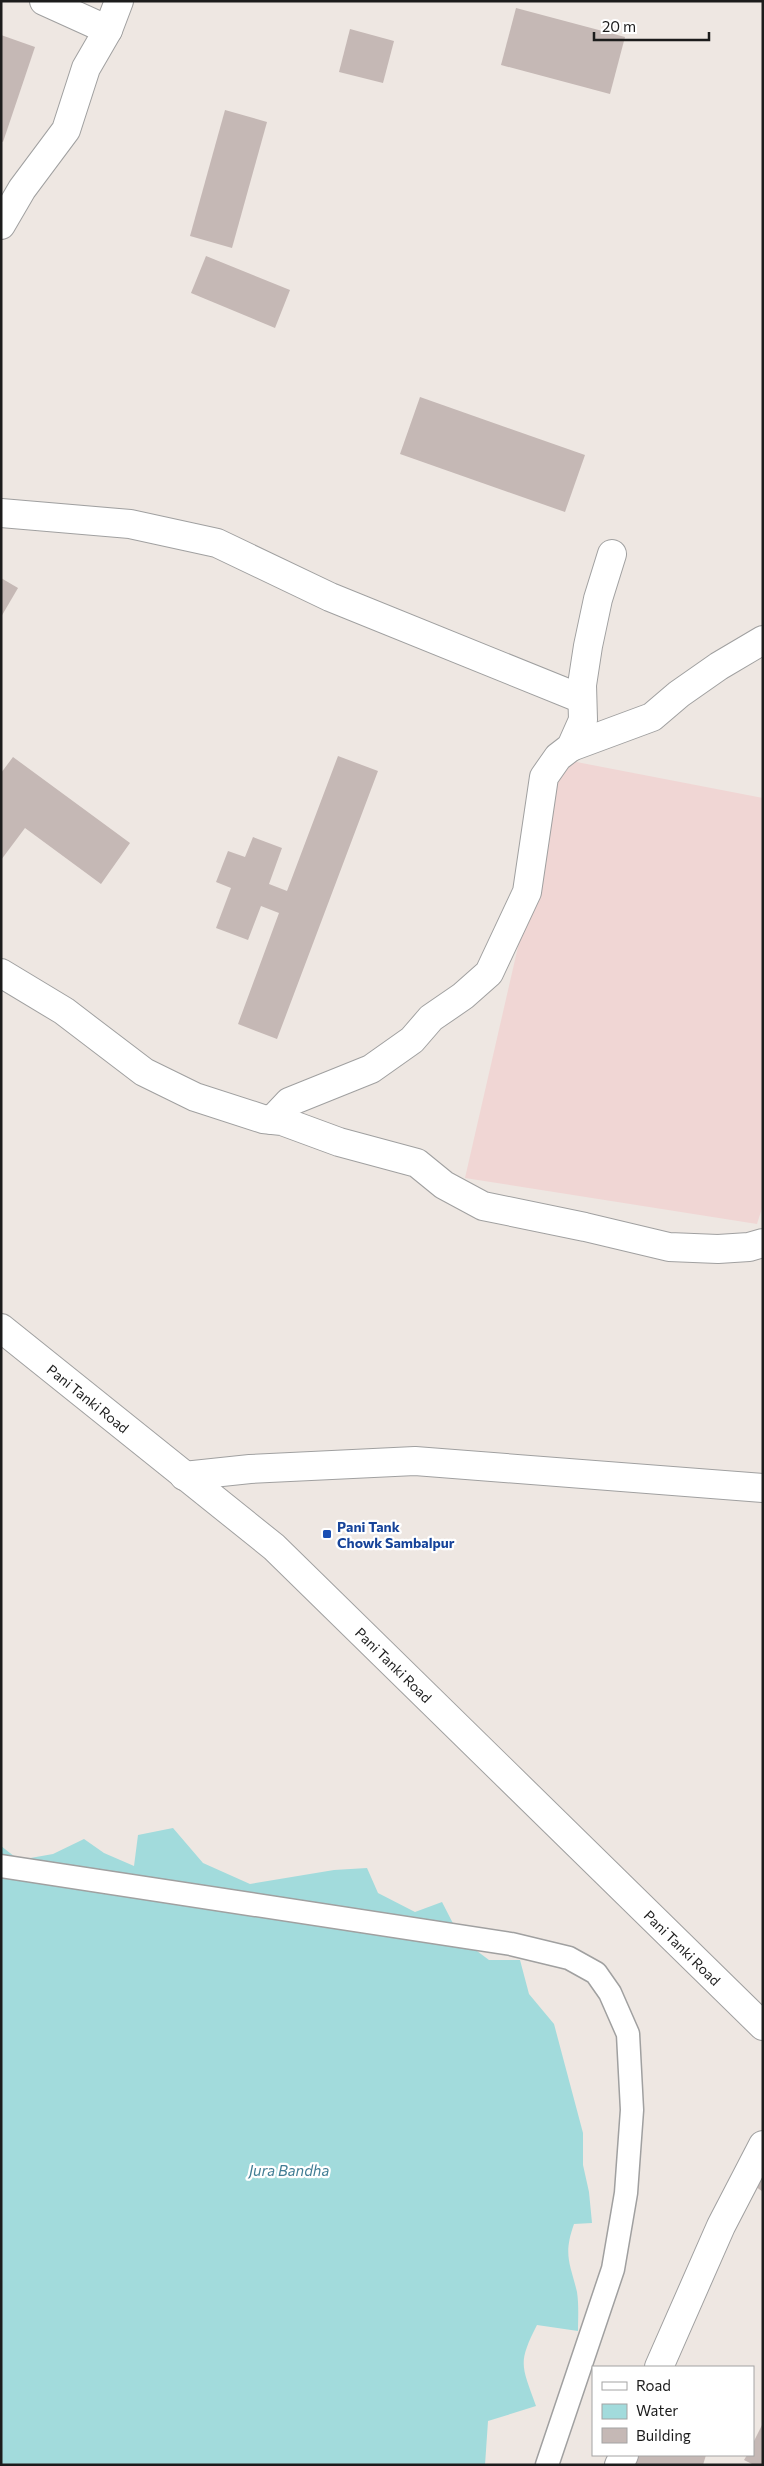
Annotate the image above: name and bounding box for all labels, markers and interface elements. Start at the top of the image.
scale bar [594,10,709,42]
text: 20 m [602,17,636,35]
street label: Pani Tanki Road [44,1360,133,1436]
place label: Pani Tank Chowk Sambalpur [337,1518,455,1551]
marker: Pani Tank Chowk Sambalpur [321,1528,333,1540]
street label: Pani Tanki Road [352,1623,436,1706]
street label: Pani Tanki Road [641,1906,724,1988]
water label: Jura Bandha [247,2161,329,2179]
legend [592,2366,754,2456]
text: Road [636,2376,671,2394]
text: Water [636,2401,678,2419]
text: Building [636,2426,691,2444]

